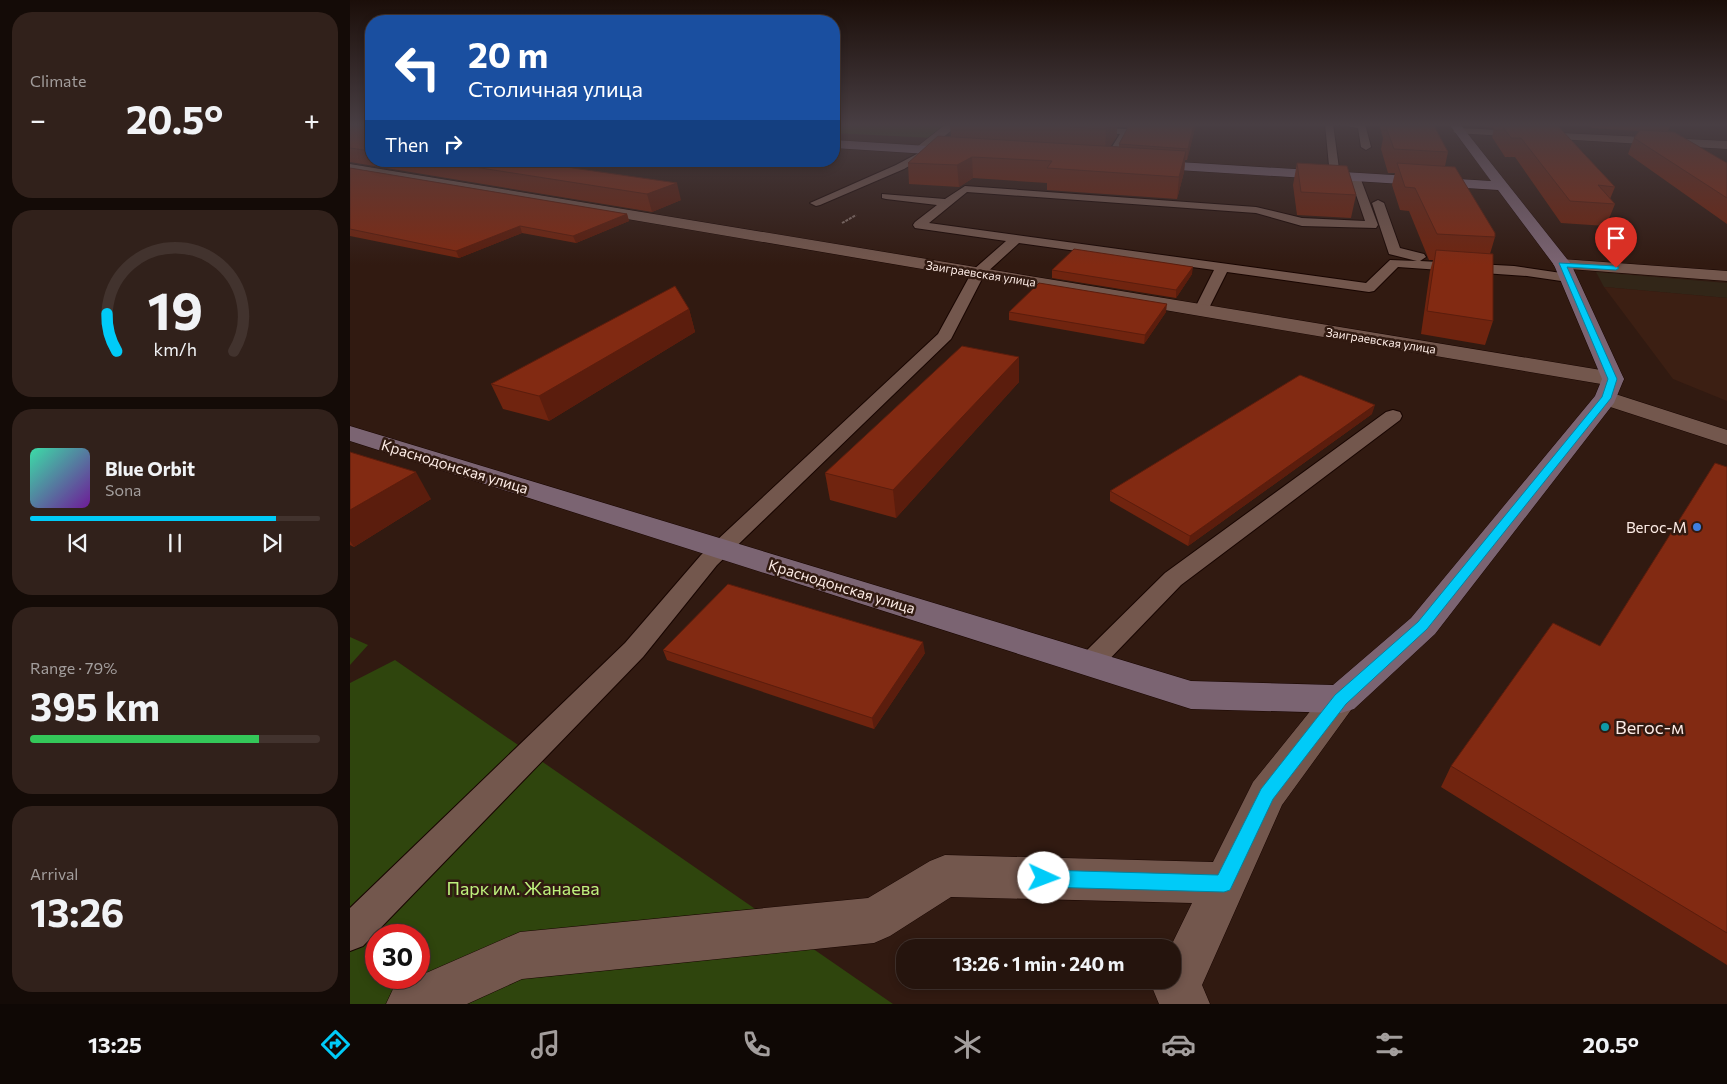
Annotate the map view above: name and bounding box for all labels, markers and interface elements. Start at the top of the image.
text: 20 m [468,32,548,75]
icon: left [385,35,450,100]
text: Climate [30,71,86,90]
text: Столичная улица [468,75,643,102]
text: 20.5° [126,95,223,142]
text: − [30,102,46,136]
text: + [304,102,320,136]
icon: right [439,130,467,158]
text: Then [385,133,429,156]
pin [1595,217,1637,268]
icon: arrive [1602,224,1630,252]
street label: Заиграевская улица [925,257,1037,289]
text: 19 [147,277,203,341]
street label: Заиграевская улица [1325,324,1437,356]
text: km/h [153,338,197,360]
street label: Краснодонская улица [379,435,531,497]
text: Blue Orbit [105,457,195,480]
text: Sona [105,480,141,499]
place label: Вегос-М [1626,518,1687,536]
marker: Вегос-М [1691,521,1703,533]
icon: previous [64,529,92,557]
icon: pause [161,529,189,557]
icon: next [258,529,286,557]
street label: Краснодонская улица [766,555,918,617]
text: Range · 79% [30,658,117,677]
text: 395 km [30,682,160,729]
place label: Вегос-м [1615,716,1684,738]
marker: Вегос-м [1599,721,1611,733]
position arrow [1017,851,1069,903]
text: Arrival [30,864,78,883]
park label: Парк им. Жанаева [446,877,600,899]
text: 13:26 [30,888,124,935]
speed limit sign: 30 [365,924,430,989]
text: 13:26 · 1 min · 240 m [953,952,1124,975]
icon: directions [318,1027,353,1062]
icon: music [528,1027,563,1062]
icon: phone [739,1027,774,1062]
icon: climate [950,1027,985,1062]
icon: car [1161,1027,1196,1062]
icon: filters [1372,1027,1407,1062]
text: 13:25 [88,1031,142,1058]
text: 20.5° [1583,1031,1639,1058]

